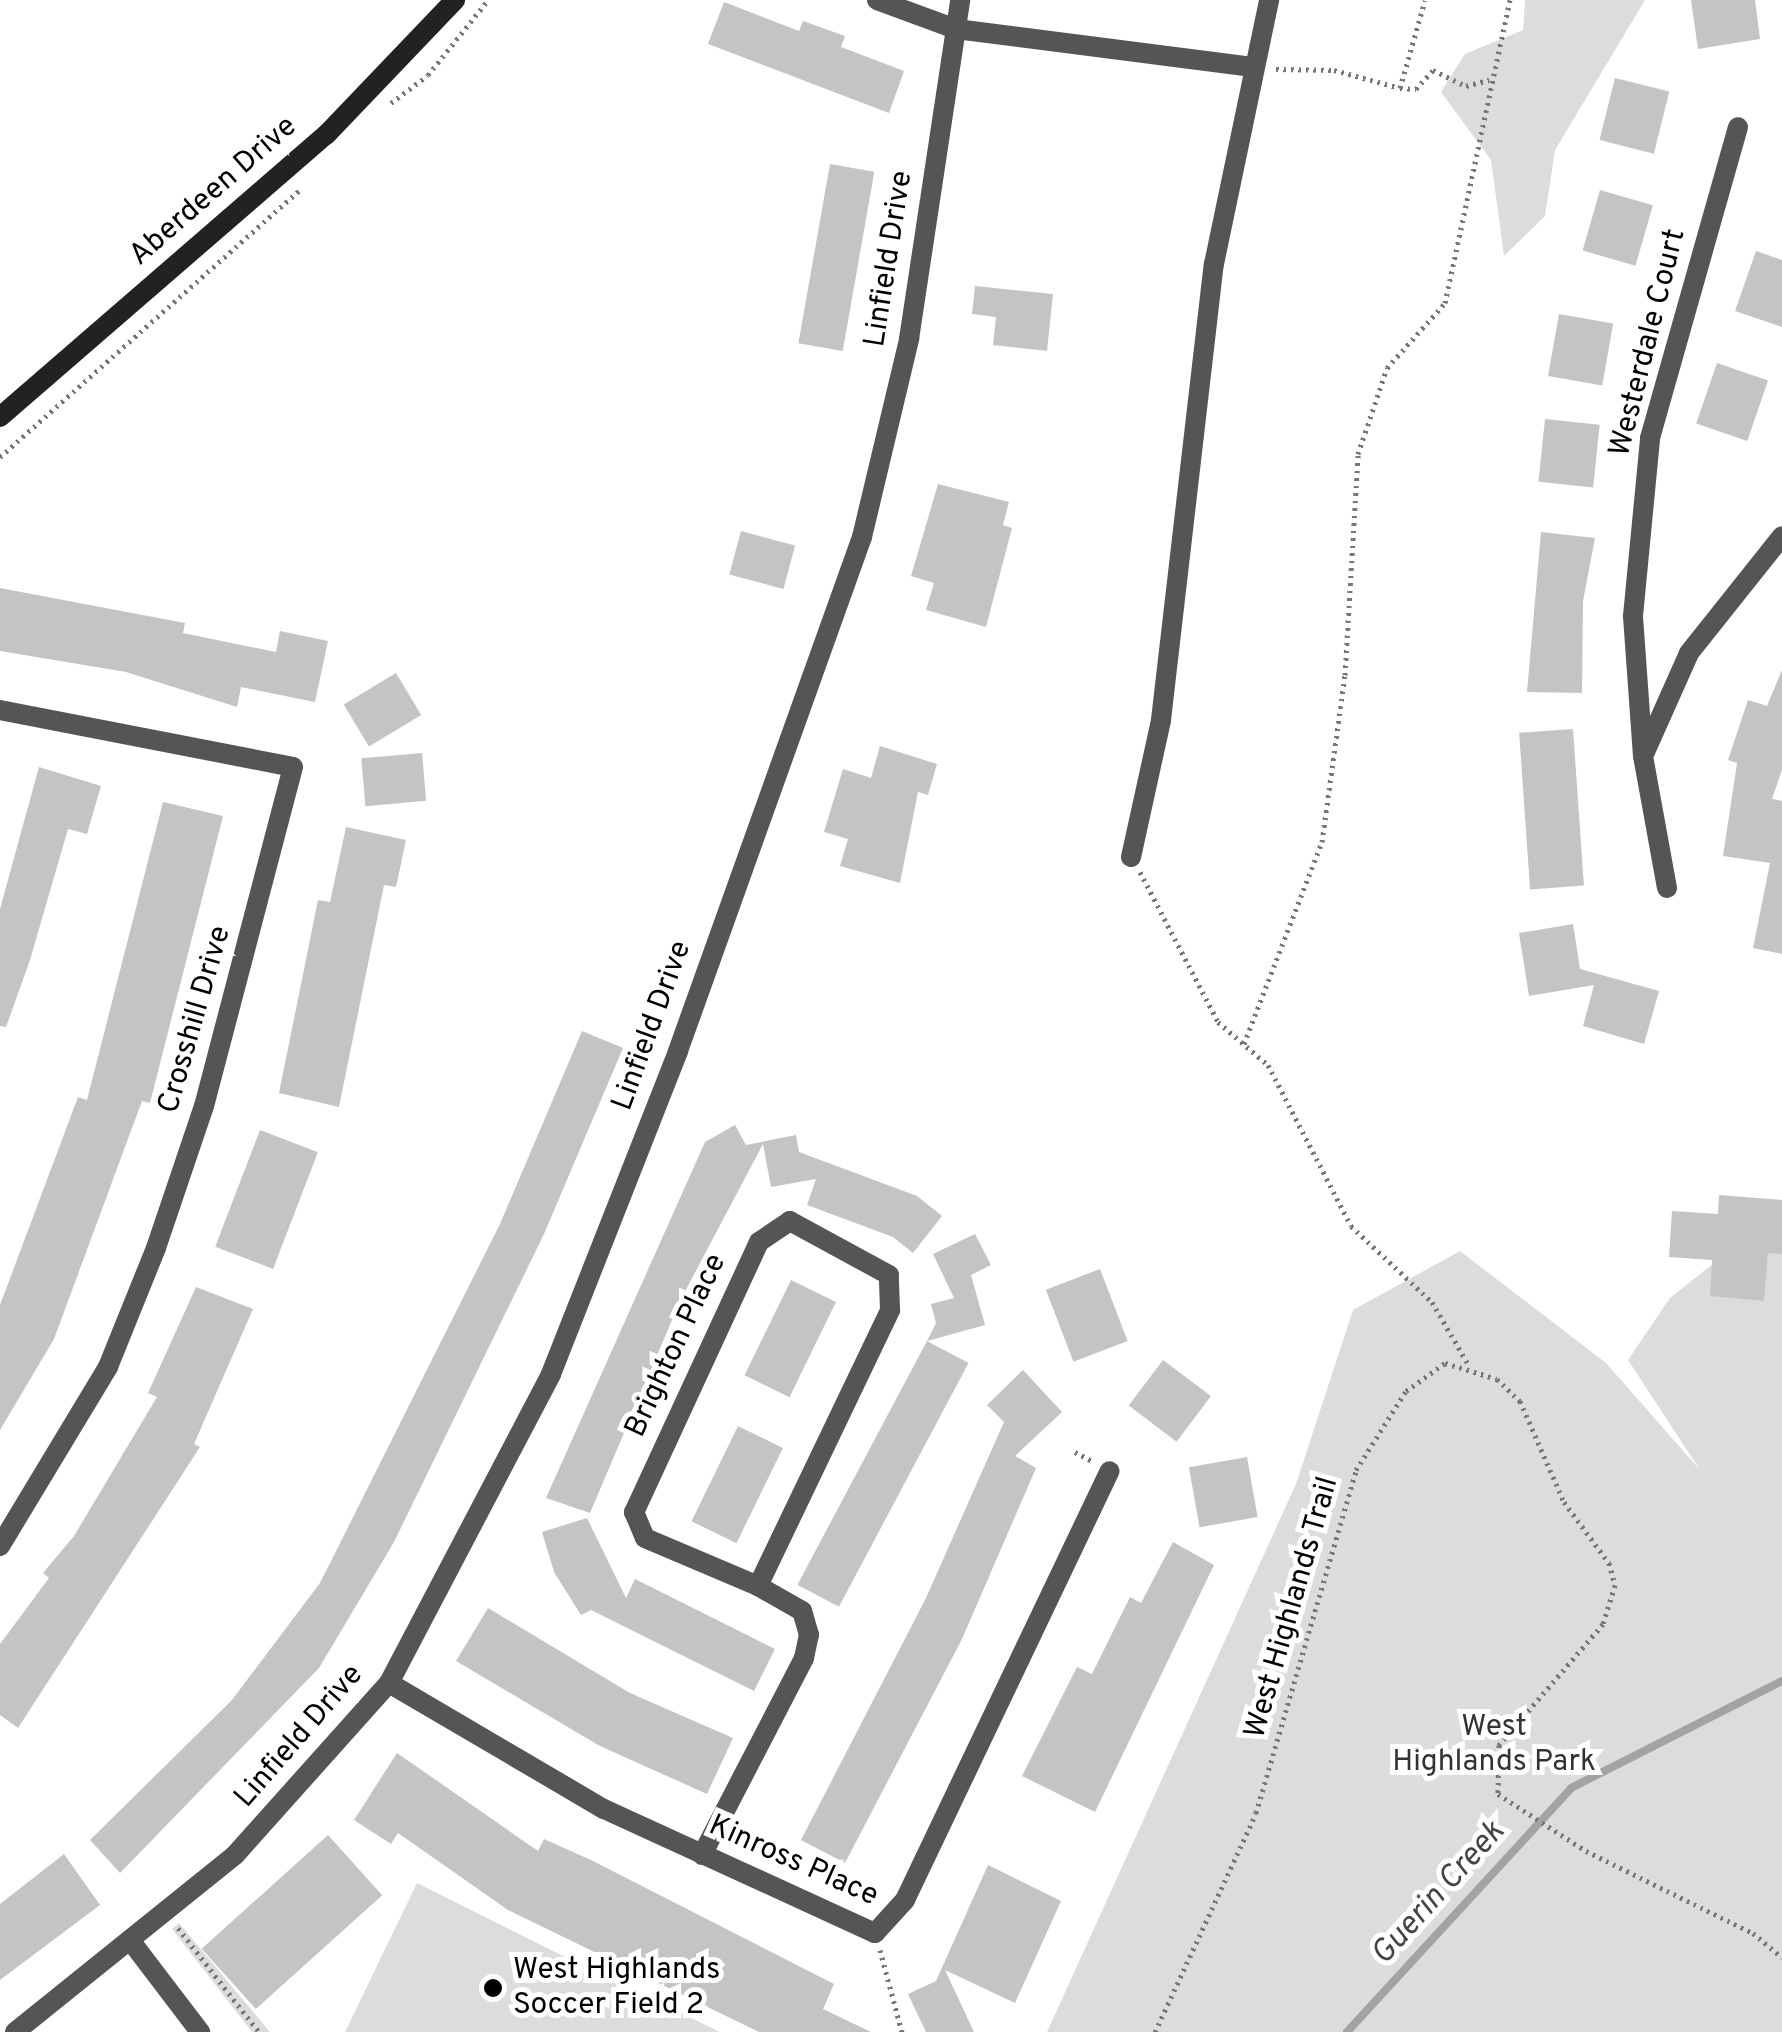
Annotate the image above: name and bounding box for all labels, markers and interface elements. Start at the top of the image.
street label: Aberdeen Drive [123,110,305,274]
street label: Linfield Drive [858,168,922,350]
street label: Westerdale Court [1603,226,1695,460]
street label: Crosshill Drive [152,922,240,1118]
street label: Linfield Drive [606,936,700,1116]
street label: Brighton Place [619,1249,735,1443]
street label: West Highlands Trail [1238,1473,1348,1743]
street label: Linfield Drive [228,1658,372,1816]
park label: West Highlands Park [1392,1710,1596,1780]
street label: Kinross Place [703,1809,883,1915]
water label: Guerin Creek [1364,1814,1514,1974]
place label: West Highlands Soccer Field 2 [513,1953,720,2024]
marker: West Highlands Soccer Field 2 [482,1977,504,1999]

